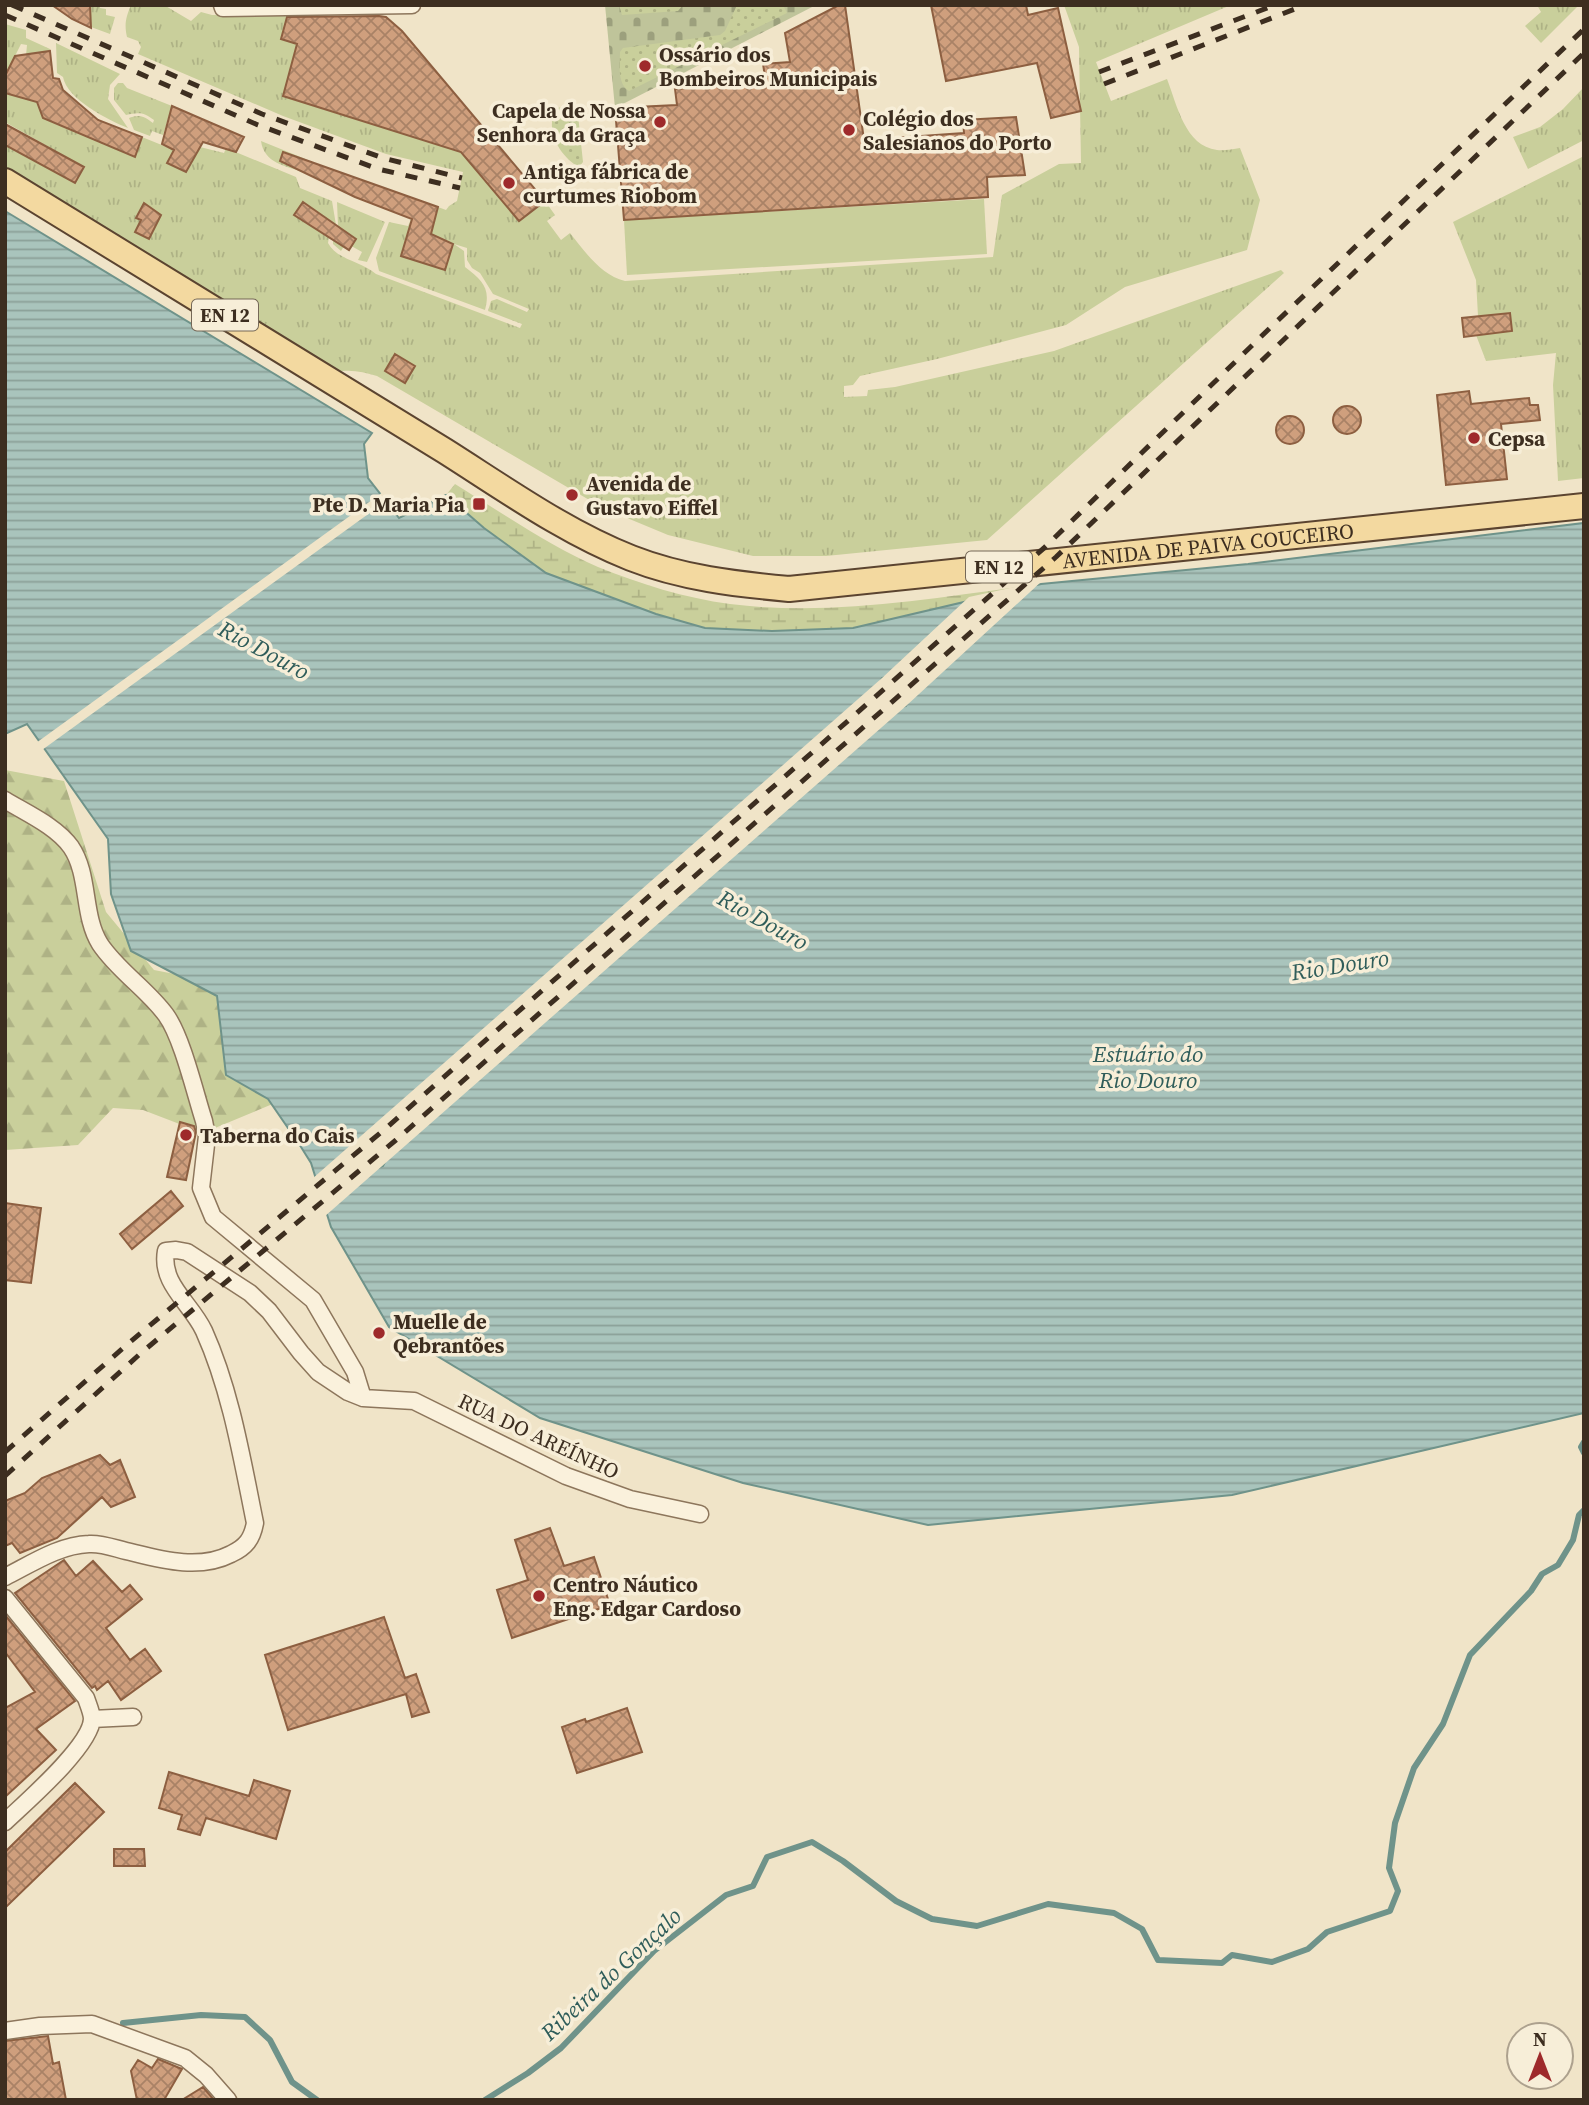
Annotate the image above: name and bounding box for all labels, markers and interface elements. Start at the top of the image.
place label: Ossário dos Bombeiros Municipais [659,40,878,93]
marker: Ossário dos Bombeiros Municipais [637,58,653,74]
place label: Capela de Nossa Senhora da Graça [477,96,647,149]
place label: Colégio dos Salesianos do Porto [863,104,1052,157]
marker: Capela de Nossa Senhora da Graça [652,114,668,130]
marker: Colégio dos Salesianos do Porto [841,122,857,138]
place label: Antiga fábrica de curtumes Riobom [523,157,697,210]
marker: Antiga fábrica de curtumes Riobom [501,175,517,191]
road number: EN 12 [192,300,258,330]
place label: Cepsa [1488,424,1546,453]
marker: Cepsa [1466,430,1482,446]
place label: Avenida de Gustavo Eiffel [586,469,718,522]
marker: Avenida de Gustavo Eiffel [564,487,580,503]
place label: Pte D. Maria Pia [312,490,466,519]
marker: Pte D. Maria Pia [471,496,487,512]
street label: AVENIDA DE PAIVA COUCEIRO [1061,516,1355,575]
road number: EN 12 [966,552,1032,582]
water label: Rio Douro [212,612,315,687]
water label: Rio Douro [711,882,814,958]
water label: Rio Douro [1288,941,1391,989]
water label: Estuário do Rio Douro [1092,1038,1203,1096]
place label: Taberna do Cais [200,1121,355,1150]
marker: Taberna do Cais [178,1127,194,1143]
place label: Muelle de Qebrantões [393,1307,505,1360]
marker: Muelle de Qebrantões [371,1325,387,1341]
street label: RUA DO AREÍNHO [454,1386,624,1486]
place label: Centro Náutico Eng. Edgar Cardoso [553,1570,741,1623]
marker: Centro Náutico Eng. Edgar Cardoso [531,1588,547,1604]
water label: Ribeira do Gonçalo [533,1900,688,2048]
north arrow [1505,2021,1575,2091]
text: N [1533,2026,1547,2052]

